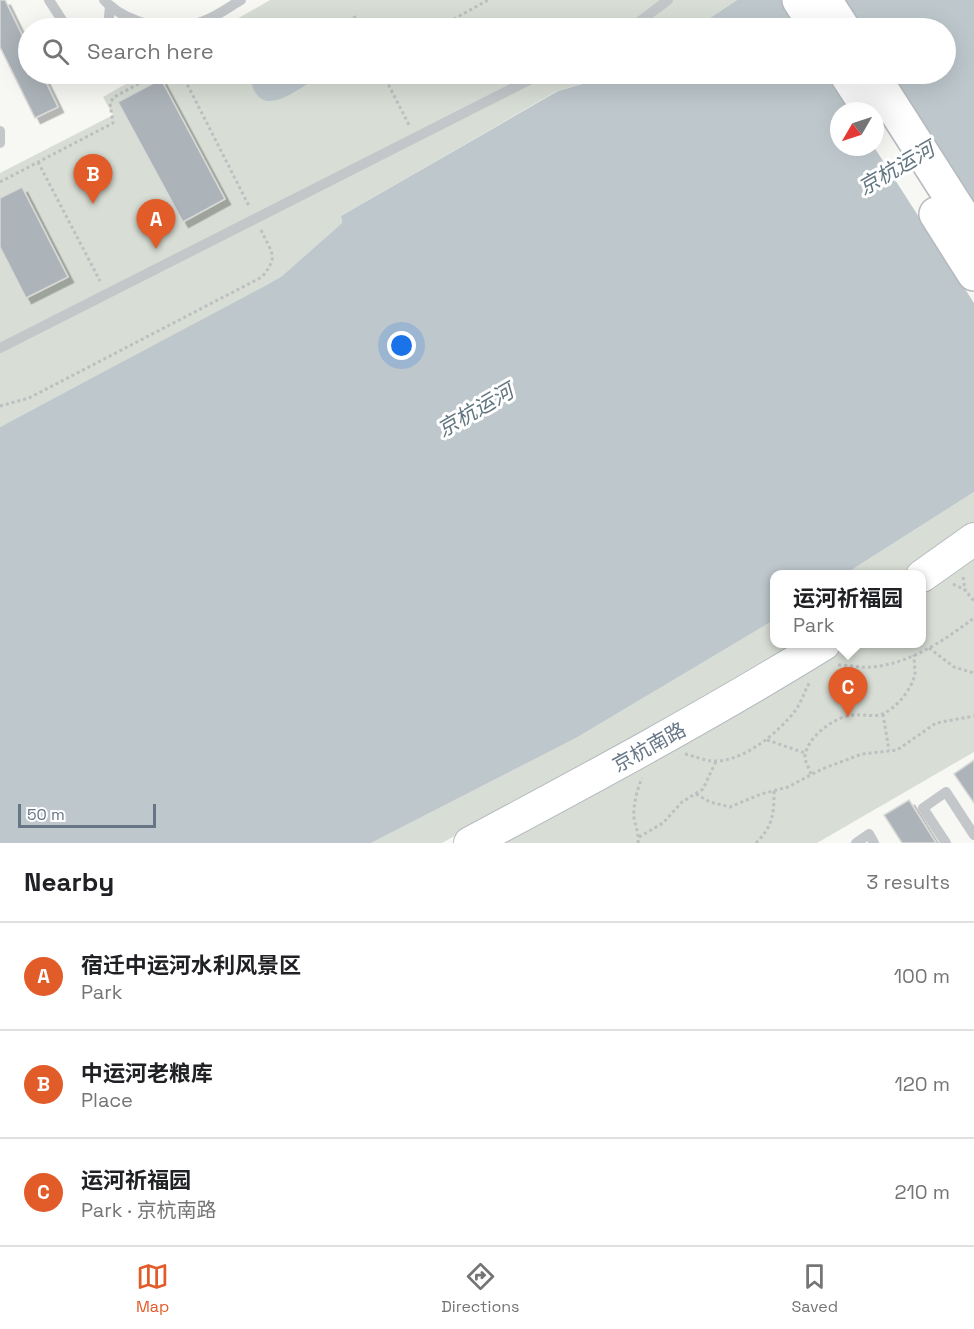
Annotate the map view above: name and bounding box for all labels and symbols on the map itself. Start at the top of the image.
north arrow [830,102,884,156]
water label: 京杭运河 [853,133,943,201]
pin: B [74,154,112,204]
pin: A [136,200,176,249]
your location [387,331,416,360]
water label: 京杭运河 [432,375,522,443]
pin: C [828,668,868,717]
street label: 京杭南路 [608,716,690,778]
scale bar [18,801,156,828]

